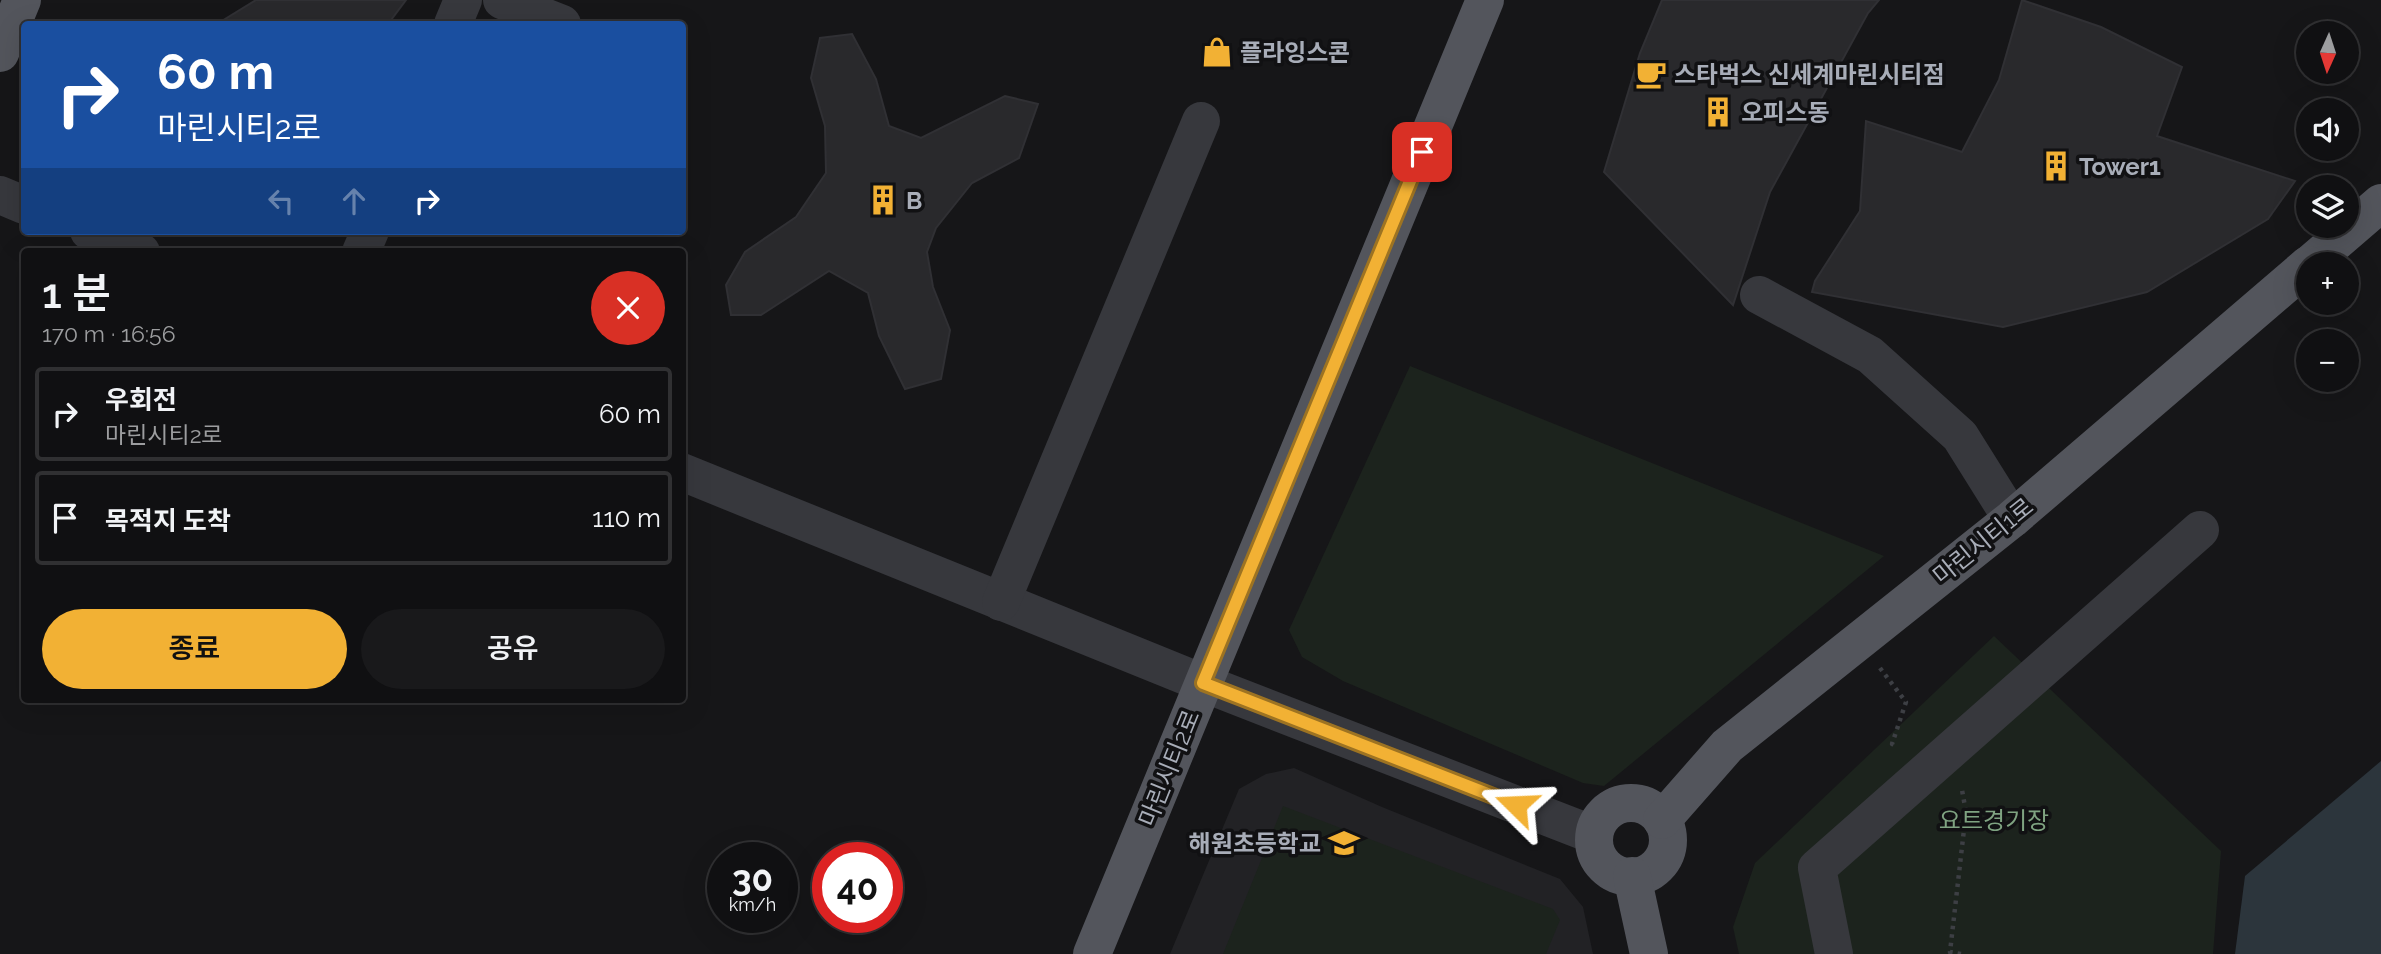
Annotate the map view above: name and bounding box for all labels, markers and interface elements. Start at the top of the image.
north arrow [2296,21,2359,84]
map controls [2296,21,2359,392]
shop icon: 플라잉스콘 [1200,35,1234,69]
place label: 플라잉스콘 [1240,38,1350,67]
text: 60 m [157,43,274,100]
icon: right [42,49,133,140]
cafe icon: 스타벅스 신세계마린시티점 [1634,57,1668,91]
place label: 스타벅스 신세계마린시티점 [1674,60,1945,89]
building icon: 오피스동 [1701,95,1735,129]
place label: 오피스동 [1741,98,1829,127]
button: sound [2296,98,2359,161]
text: 마린시티2로 [157,109,321,146]
pin [1392,122,1452,182]
icon: arrive [1403,133,1441,171]
building icon: Tower1 [2039,149,2073,183]
place label: Tower1 [2079,152,2161,181]
button: layers [2296,175,2359,238]
icon: left [262,182,300,220]
icon: ahead [335,182,373,220]
icon: right [408,182,446,220]
building icon: B [866,183,900,217]
place label: B [906,186,922,215]
button: + [2296,252,2359,315]
text: 1 분 [42,269,111,318]
button: close [591,271,665,345]
text: 170 m · 16:56 [42,320,176,347]
button: − [2296,329,2359,392]
text: 우회전 [105,385,177,415]
icon: right [46,395,84,433]
text: 60 m [599,399,661,429]
text: 마린시티2로 [105,421,223,448]
street label: 마린시티1로 [1927,492,2039,590]
icon: arrive [46,499,84,537]
text: 110 m [592,503,661,533]
text: 목적지 도착 [105,506,231,536]
button: 종료 [42,609,347,689]
button: 공유 [361,609,665,689]
street label: 마린시티2로 [1133,706,1205,830]
position arrow [1479,768,1553,842]
park label: 요트경기장 [1939,806,2049,835]
school or university icon: 해원초등학교 [1327,826,1361,860]
place label: 해원초등학교 [1189,829,1321,858]
speed limit sign: 40 [812,842,903,933]
text: 30 [732,858,773,899]
text: km/h [729,894,776,915]

